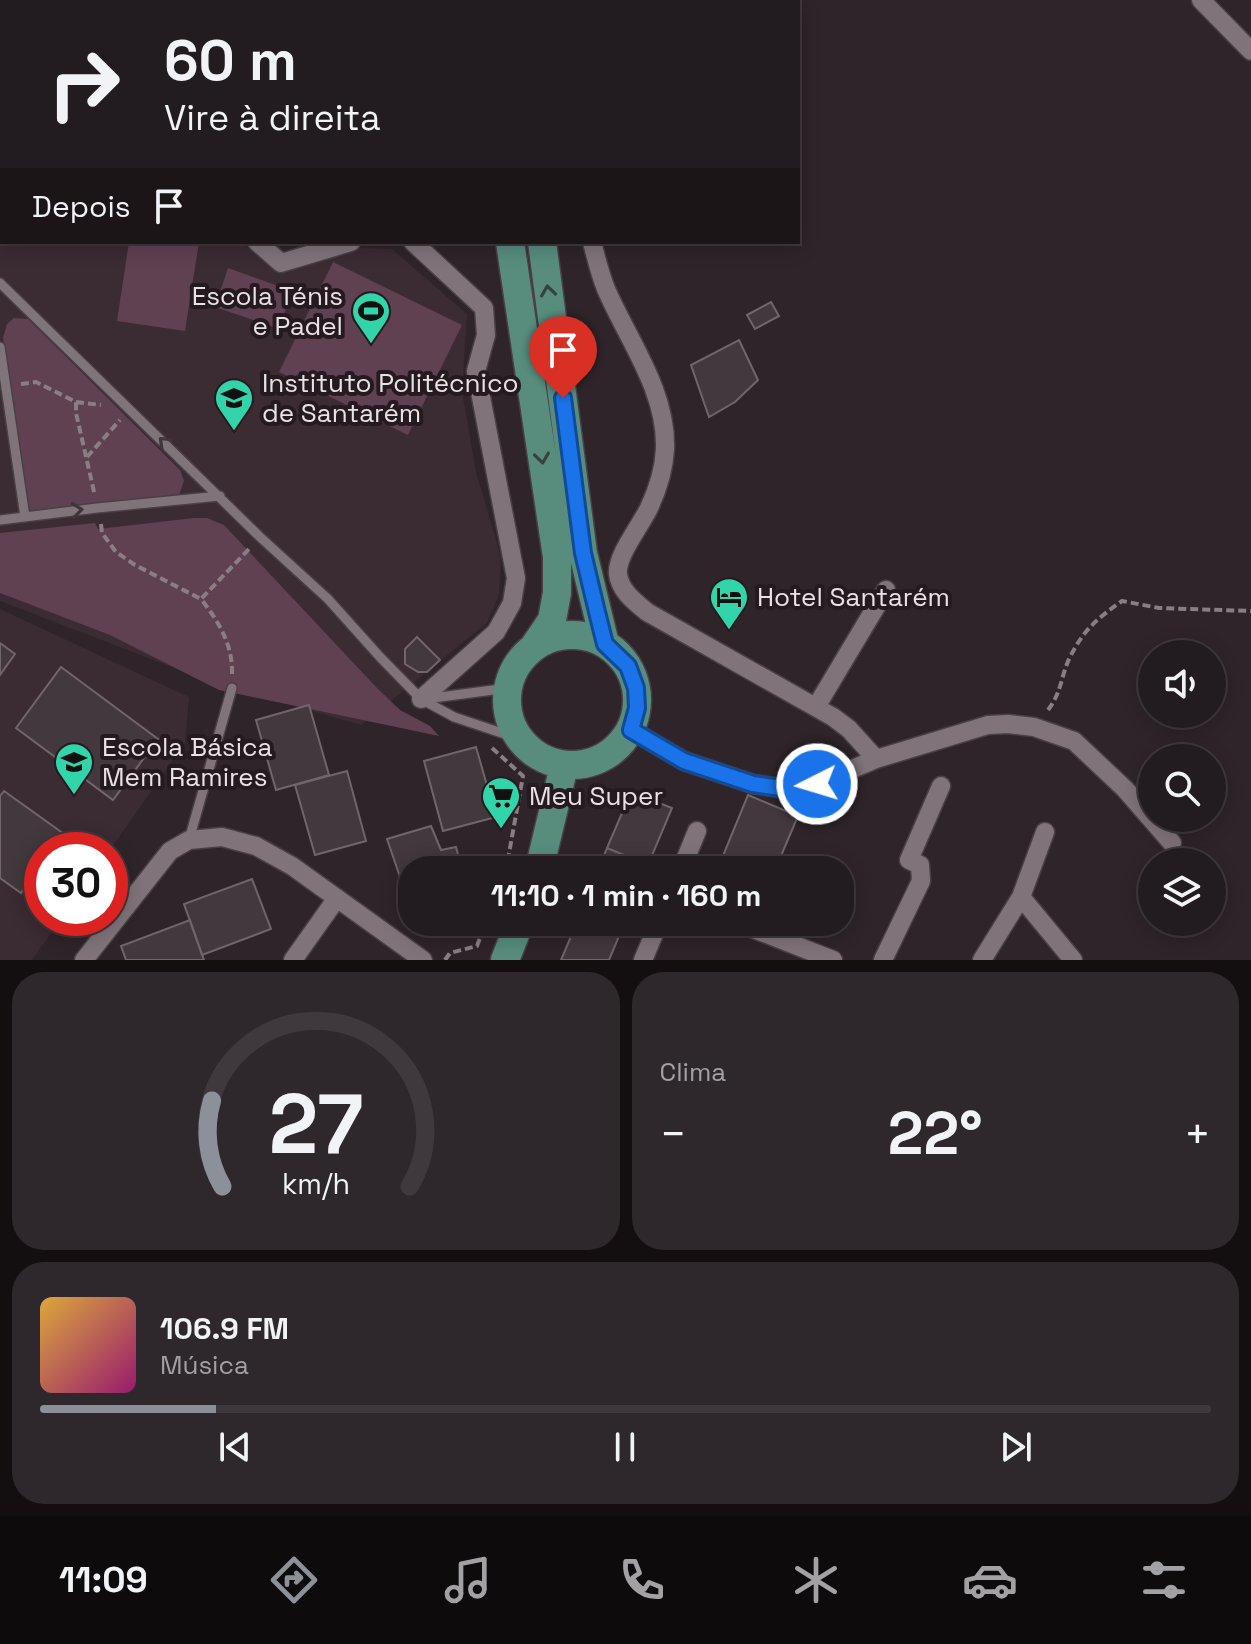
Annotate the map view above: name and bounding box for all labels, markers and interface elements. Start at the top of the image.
text: 60 m [164,25,297,96]
icon: right [32,32,136,136]
text: Vire à direita [164,95,381,141]
icon: arrive [147,184,191,228]
text: Depois [32,187,131,226]
place label: Escola Ténis e Padel [192,279,343,343]
one-way arrow [540,284,557,298]
sports icon: Escola Ténis e Padel [350,290,392,345]
pin [529,316,597,398]
icon: arrive [541,328,585,372]
place label: Instituto Politécnico de Santarém [262,366,519,430]
school or university icon: Instituto Politécnico de Santarém [213,377,255,432]
one-way arrow [159,437,173,451]
one-way arrow [533,451,550,464]
one-way arrow [71,502,84,519]
hotel icon: Hotel Santarém [708,576,750,631]
place label: Hotel Santarém [757,580,950,614]
map controls [1138,640,1226,936]
button: sound [1138,640,1226,728]
place label: Escola Básica Mem Ramires [102,730,273,794]
school or university icon: Escola Básica Mem Ramires [53,741,95,796]
position arrow [775,742,859,826]
button: search [1138,744,1226,832]
supermarket icon: Meu Super [480,775,522,830]
place label: Meu Super [529,779,663,813]
speed limit sign: 30 [24,832,128,936]
button: layers [1138,848,1226,936]
text: 11:10 · 1 min · 160 m [491,876,761,915]
text: Clima [660,1055,726,1089]
text: 27 [268,1071,363,1177]
text: 22° [888,1095,983,1172]
text: − [660,1106,687,1162]
text: + [1184,1106,1211,1162]
text: km/h [282,1166,350,1202]
text: 106.9 FM [160,1309,289,1348]
text: Música [160,1348,249,1382]
icon: previous [213,1425,257,1469]
icon: pause [603,1425,647,1469]
icon: next [994,1425,1038,1469]
icon: directions [266,1552,322,1608]
icon: music [440,1552,496,1608]
icon: phone [614,1552,670,1608]
icon: climate [788,1552,844,1608]
icon: car [962,1552,1018,1608]
icon: filters [1136,1552,1192,1608]
text: 11:09 [59,1557,148,1603]

